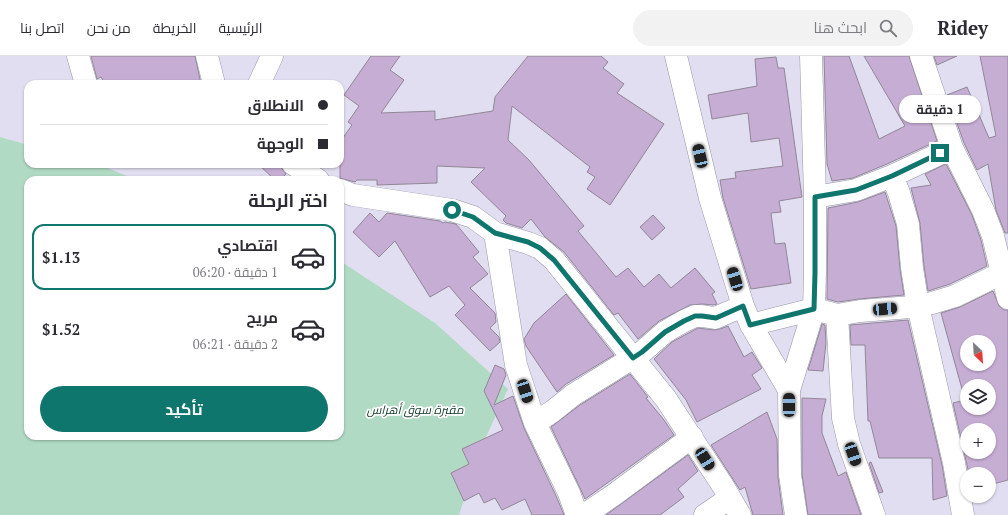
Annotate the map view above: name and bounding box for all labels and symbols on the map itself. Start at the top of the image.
callout: 1 دقيقة [899,95,981,123]
car [691,143,709,169]
route end [931,144,949,162]
route start [443,201,461,219]
car [726,266,744,292]
car [873,302,897,316]
north arrow [960,335,996,371]
car [516,378,534,404]
car [783,393,795,417]
park label: مقبرة سوق أهراس [367,402,464,418]
car [843,441,863,467]
car [693,446,717,472]

